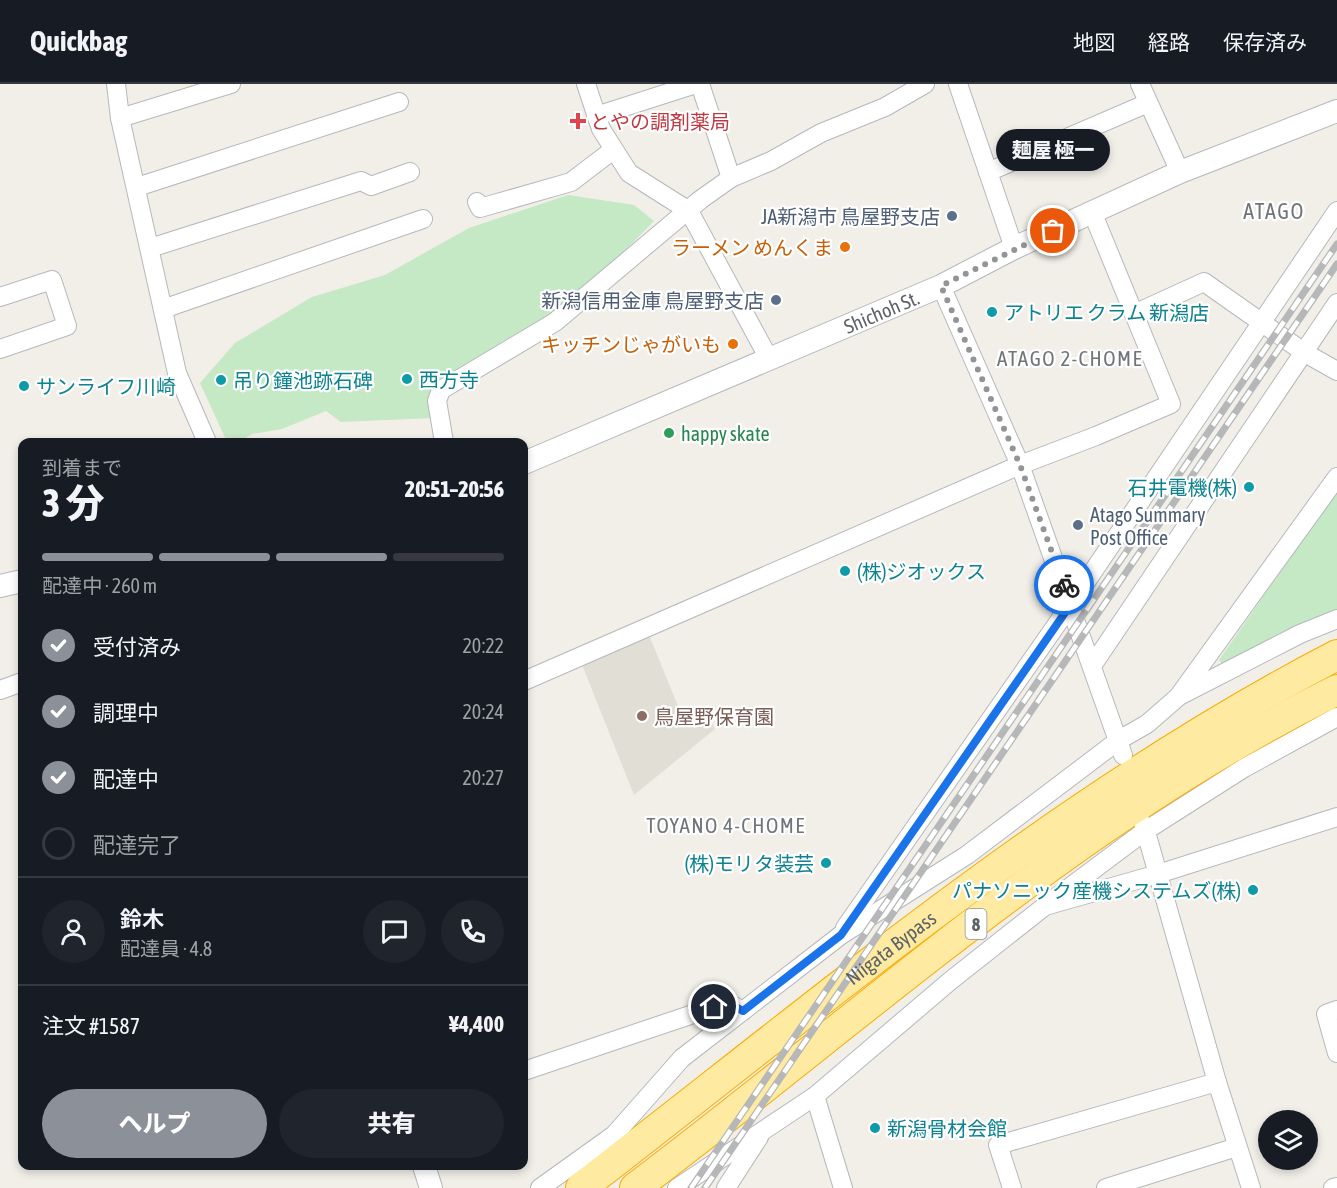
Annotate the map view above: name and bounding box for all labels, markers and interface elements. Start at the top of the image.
text: Quickbag [30,25,127,57]
text: 地図 [1073,30,1115,54]
text: 経路 [1148,30,1190,54]
text: 保存済み [1223,30,1307,54]
place label: とやの調剤薬局 [590,110,730,133]
marker: とやの調剤薬局 [571,114,585,128]
callout: 麺屋 極一 [996,129,1110,171]
text: 麺屋 極一 [1012,138,1094,161]
district label: ATAGO [1243,198,1305,224]
place label: JA新潟市 鳥屋野支店 [761,205,940,228]
pin [1027,205,1078,256]
marker: JA新潟市 鳥屋野支店 [945,209,959,223]
icon: bag [1036,214,1069,247]
place label: ラーメン めんくま [671,236,833,259]
marker: ラーメン めんくま [838,240,852,254]
street label: Shichoh St. [840,285,922,338]
place label: 新潟信用金庫 鳥屋野支店 [541,289,764,312]
marker: 新潟信用金庫 鳥屋野支店 [769,293,783,307]
place label: アトリエ クラム 新潟店 [1004,301,1209,324]
marker: アトリエ クラム 新潟店 [985,305,999,319]
place label: キッチンじゃがいも [541,333,721,356]
marker: キッチンじゃがいも [726,337,740,351]
district label: ATAGO 2-CHOME [997,346,1143,370]
place label: 西方寺 [419,368,479,391]
place label: 吊り鐘池跡石碑 [233,369,373,392]
marker: 西方寺 [400,372,414,386]
marker: 吊り鐘池跡石碑 [214,373,228,387]
place label: サンライフ川崎 [36,375,176,398]
marker: サンライフ川崎 [17,379,31,393]
place label: happy skate [681,422,770,445]
marker: happy skate [662,426,676,440]
text: 到着まで [42,456,122,479]
text: 20:51–20:56 [405,476,504,502]
place label: 石井電機(株) [1127,476,1237,499]
marker: 石井電機(株) [1242,480,1256,494]
text: 3 分 [42,481,105,525]
place label: Atago Summary Post Office [1090,503,1206,549]
marker: Atago Summary Post Office [1071,518,1085,532]
courier [1034,555,1094,615]
place label: (株)ジオックス [857,560,986,583]
marker: (株)ジオックス [838,564,852,578]
icon: bike [1048,569,1081,602]
text: 配達中 · 260 m [42,574,157,597]
icon: check [42,629,75,662]
text: 受付済み [93,634,181,660]
text: 20:22 [462,634,504,657]
icon: check [42,695,75,728]
text: 調理中 [93,700,159,726]
text: 20:24 [462,700,504,723]
place label: 鳥屋野保育園 [654,705,774,728]
marker: 鳥屋野保育園 [635,709,649,723]
icon: check [42,761,75,794]
text: 配達中 [93,766,159,792]
text: 20:27 [462,766,504,789]
district label: TOYANO 4-CHOME [646,813,806,837]
text: 配達完了 [93,832,181,858]
place label: (株)モリタ装芸 [684,852,814,875]
marker: (株)モリタ装芸 [819,856,833,870]
place label: パナソニック産機システムズ(株) [952,879,1241,902]
marker: パナソニック産機システムズ(株) [1246,883,1260,897]
button: person [42,900,105,963]
button: chat [363,900,426,963]
button: phone [441,900,504,963]
text: 鈴木 [120,906,164,932]
street label: Niigata Bypass [841,906,940,989]
road number: 8 [966,909,986,939]
text: 配達員 · 4.8 [120,937,212,960]
pin [688,981,739,1032]
icon: home [697,990,730,1023]
text: ¥4,400 [449,1011,504,1037]
text: 注文 #1587 [42,1013,140,1039]
button: ヘルプ [42,1089,267,1158]
button: 共有 [279,1089,504,1158]
map controls [1258,1110,1318,1170]
button: layers [1258,1110,1318,1170]
place label: 新潟骨材会館 [887,1117,1007,1140]
marker: 新潟骨材会館 [868,1121,882,1135]

